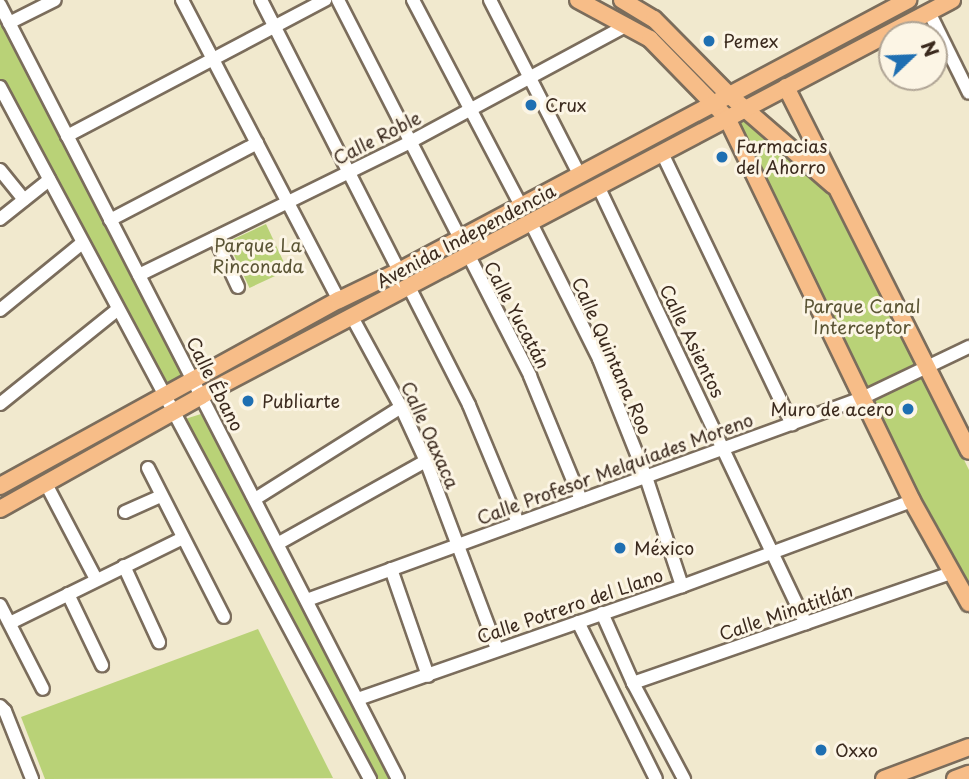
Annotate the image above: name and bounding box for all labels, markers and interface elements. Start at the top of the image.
north arrow [878,21,948,91]
place label: Pemex [723,30,778,52]
marker: Pemex [701,33,717,49]
text: N [915,36,946,61]
place label: Crux [545,94,586,116]
marker: Crux [523,97,539,113]
street label: Calle Roble [329,106,425,170]
place label: Farmacias del Ahorro [736,136,827,178]
marker: Farmacias del Ahorro [714,149,730,165]
street label: Avenida Independencia [373,180,559,292]
park label: Parque La Rinconada [212,235,304,278]
street label: Calle Yucatán [479,257,555,373]
street label: Calle Quintana Roo [568,275,656,437]
street label: Calle Asientos [655,281,729,401]
park label: Parque Canal Interceptor [803,296,921,338]
street label: Calle Ébano [182,333,248,435]
street label: Calle Oaxaca [397,378,463,492]
place label: Publiarte [262,390,340,412]
marker: Publiarte [240,393,256,409]
place label: Muro de acero [768,398,894,420]
marker: Muro de acero [900,401,916,417]
street label: Calle Profesor Melquíades Moreno [472,408,758,530]
place label: México [634,537,694,559]
marker: México [612,540,628,556]
street label: Calle Potrero del Llano [474,564,666,648]
street label: Calle Minatitlán [716,579,856,645]
place label: Oxxo [835,739,878,761]
marker: Oxxo [813,742,829,758]

